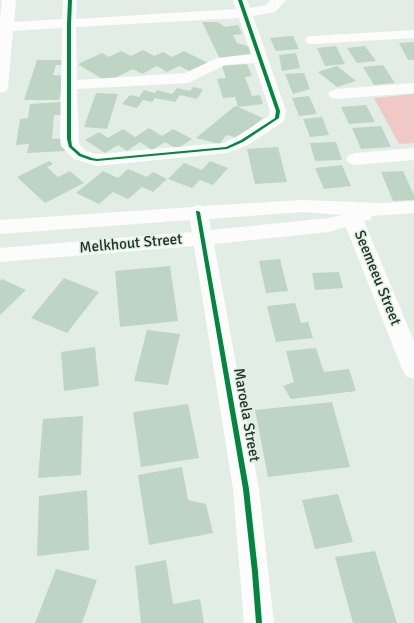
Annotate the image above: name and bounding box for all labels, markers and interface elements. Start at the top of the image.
street label: Seemeeu Street [350,228,404,328]
street label: Melkhout Street [79,231,183,257]
street label: Maroela Street [229,367,263,463]

